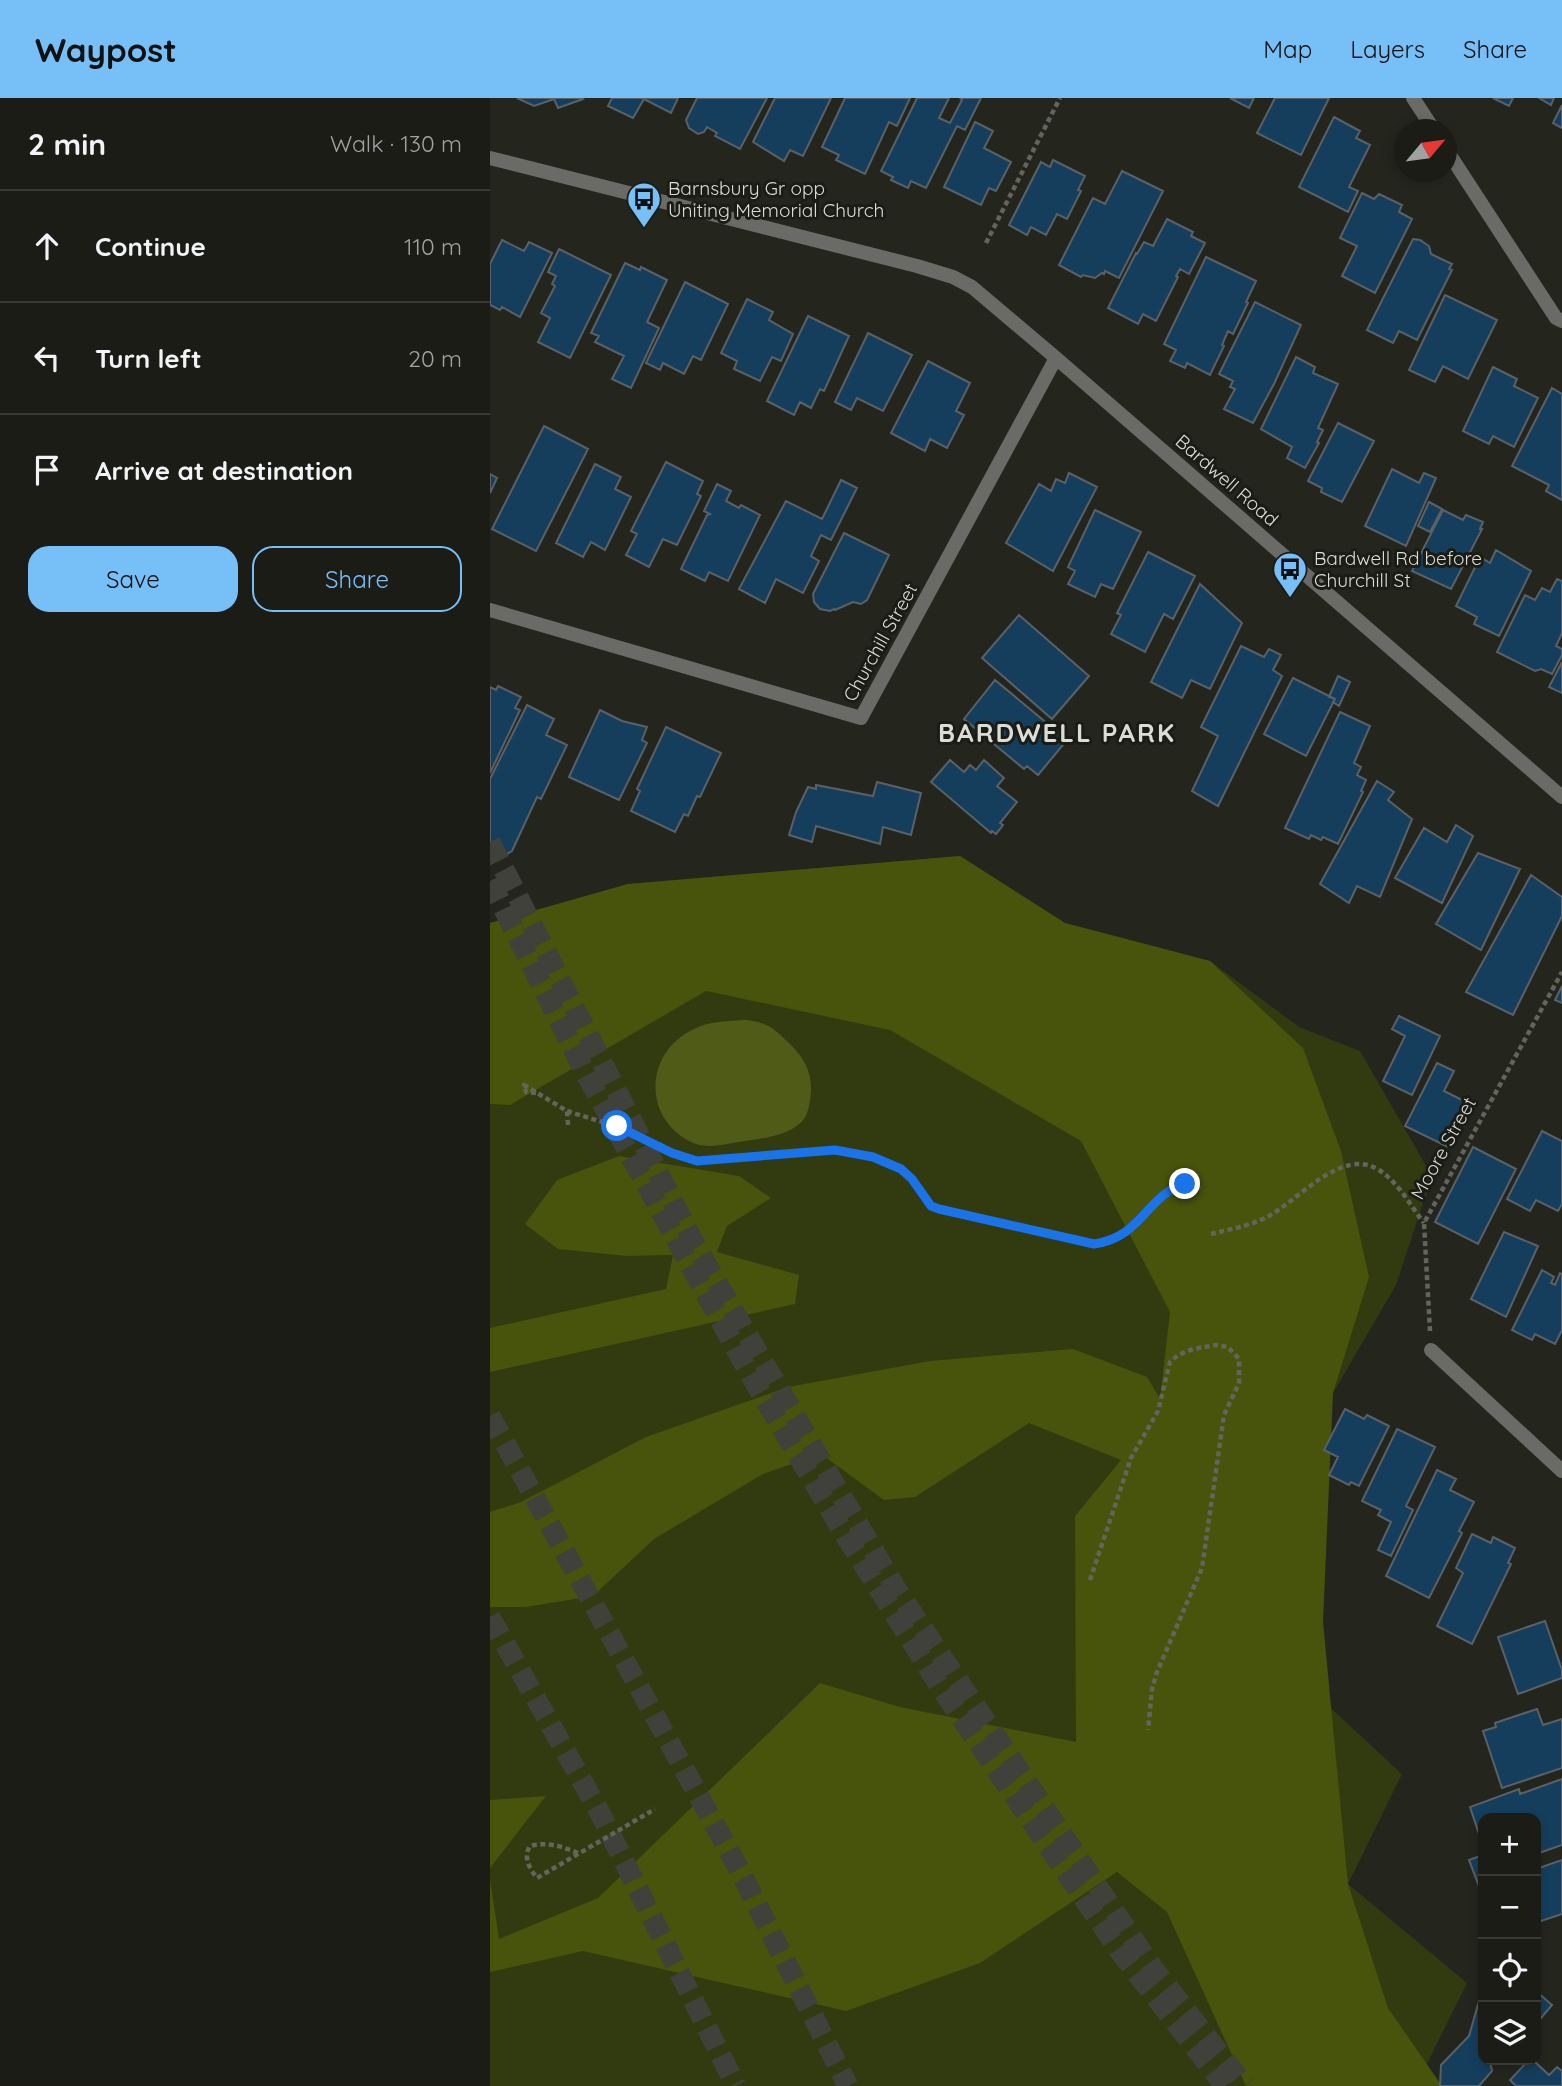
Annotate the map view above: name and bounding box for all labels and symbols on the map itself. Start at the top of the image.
north arrow [1394,119,1457,182]
place label: Barnsbury Gr opp Uniting Memorial Church [668,176,884,222]
bus stop icon: Barnsbury Gr opp Uniting Memorial Church [625,180,663,229]
street label: Bardwell Road [1171,429,1283,531]
place label: Bardwell Rd before Churchill St [1314,546,1482,592]
bus stop icon: Bardwell Rd before Churchill St [1271,550,1309,599]
street label: Churchill Street [838,579,922,705]
district label: BARDWELL PARK [938,716,1176,749]
street label: Moore Street [1405,1093,1481,1203]
route start [601,1110,632,1141]
route end [1169,1168,1200,1199]

